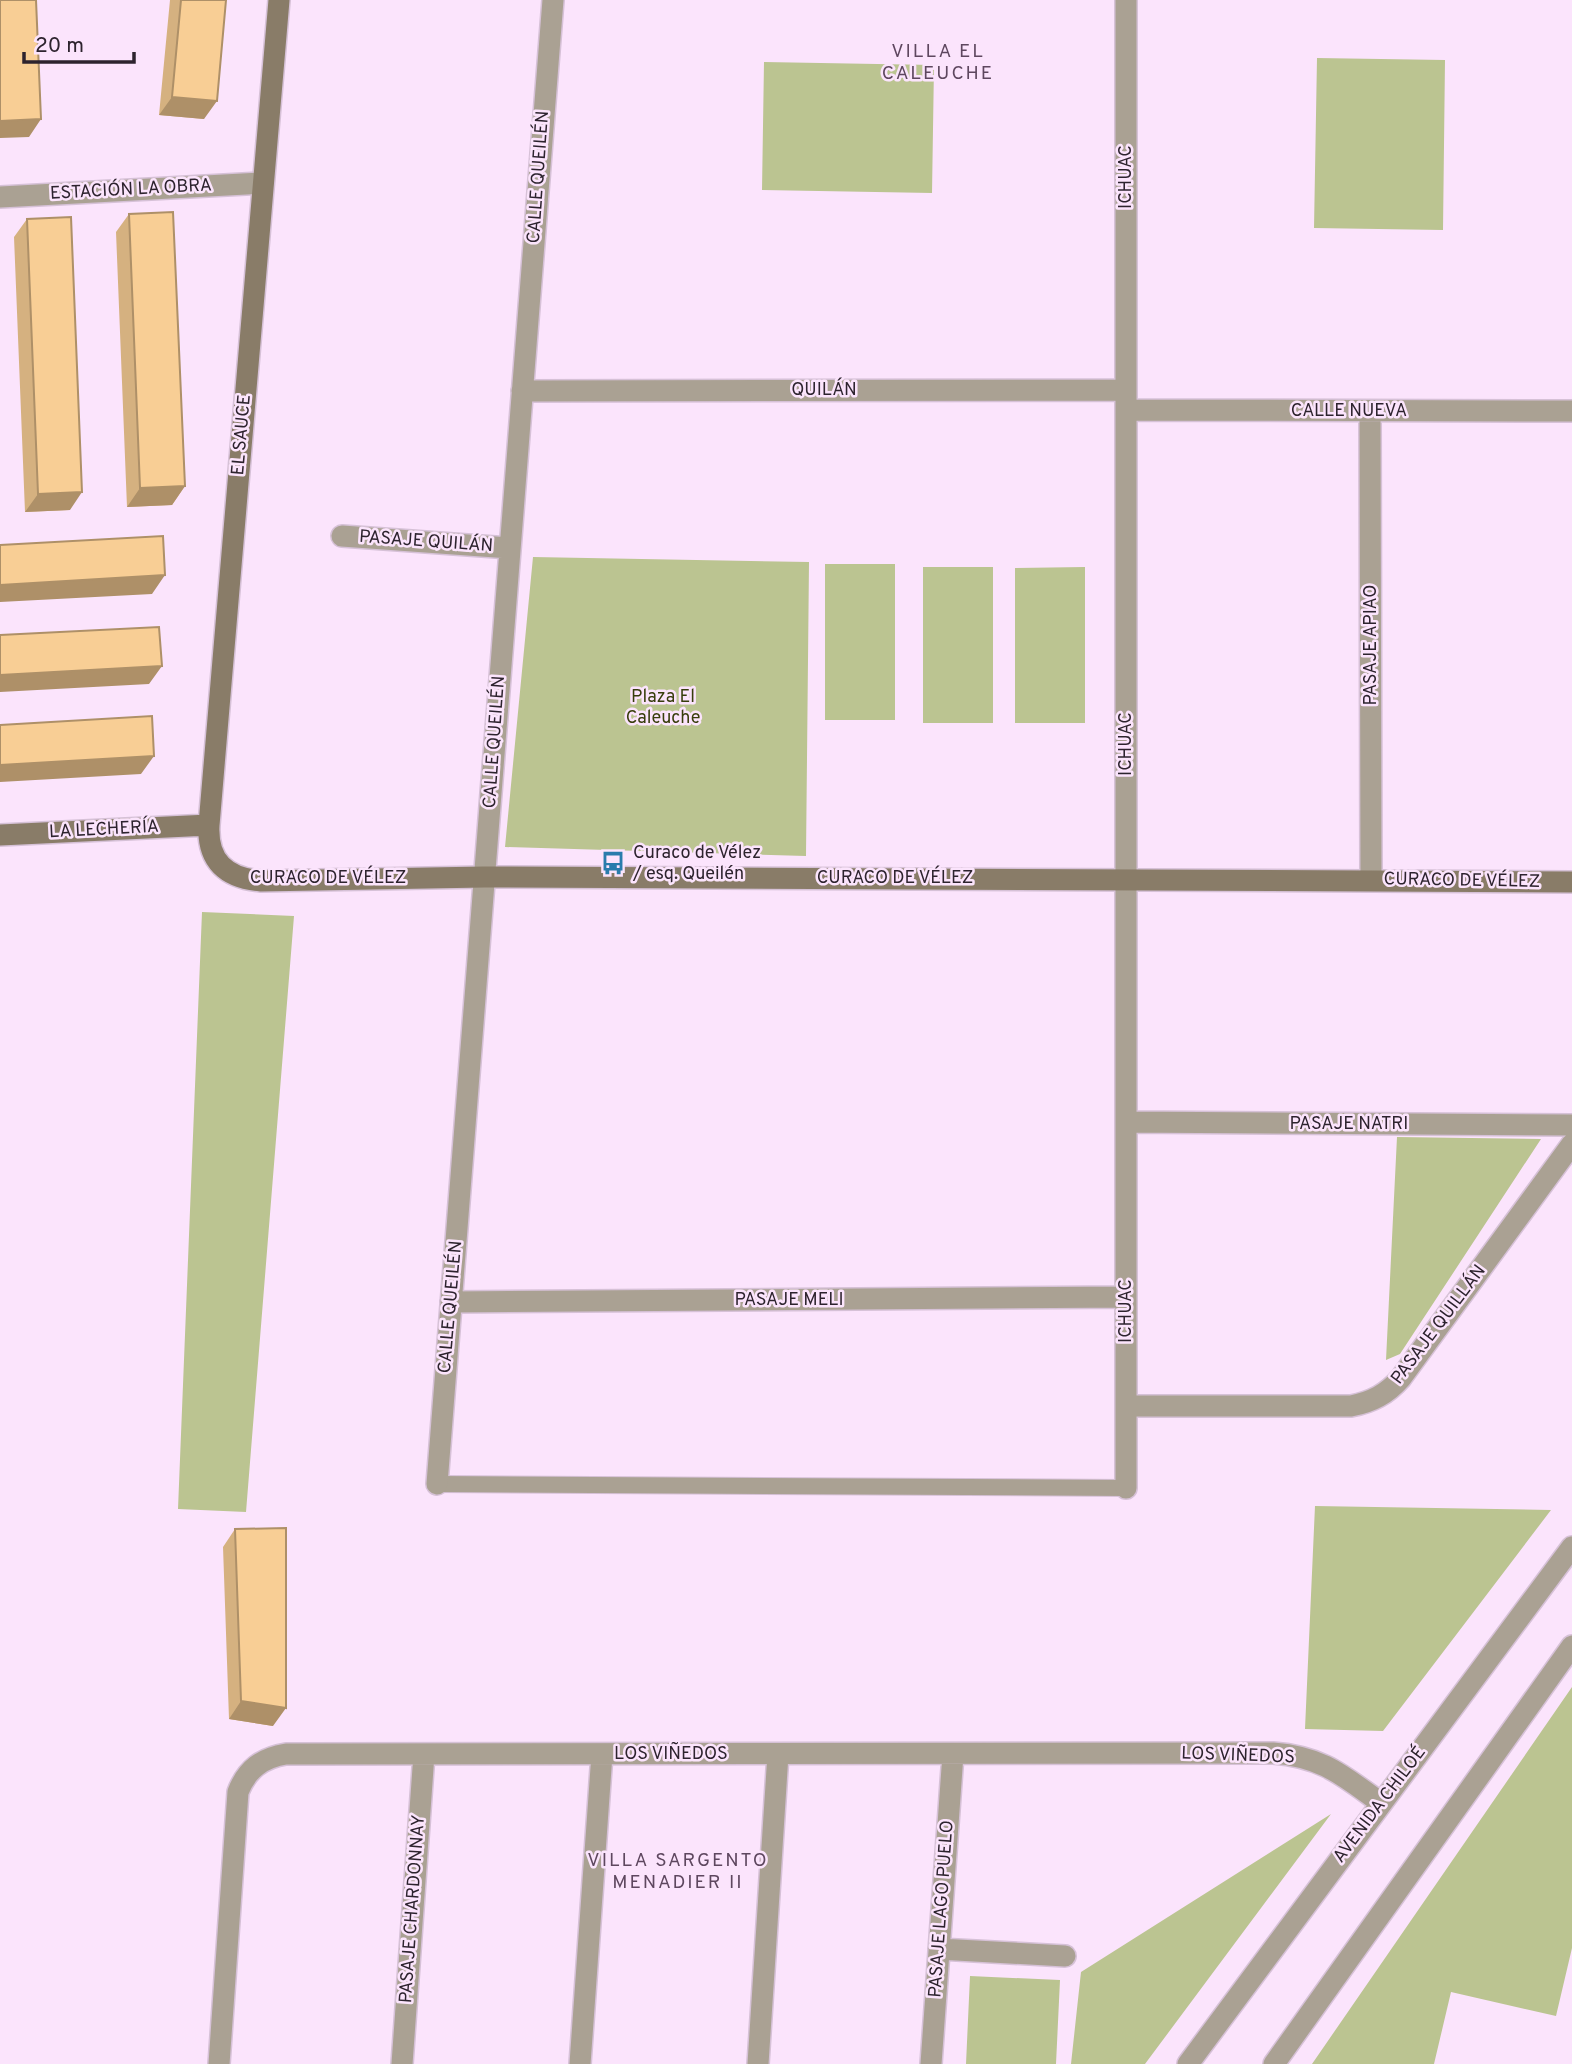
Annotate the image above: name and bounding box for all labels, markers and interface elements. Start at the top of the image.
scale bar [24,21,135,65]
text: 20 m [35,33,84,60]
district label: VILLA EL CALEUCHE [882,40,994,86]
street label: CALLE QUEILÉN [521,110,555,244]
street label: ICHUAC [1115,145,1138,209]
street label: ESTACIÓN LA OBRA [49,172,213,206]
street label: QUILÁN [791,377,857,402]
street label: EL SAUCE [227,394,257,476]
street label: CALLE NUEVA [1291,400,1407,423]
street label: PASAJE QUILÁN [358,524,494,558]
street label: PASAJE APIAO [1360,584,1383,706]
street label: CALLE QUEILÉN [477,675,511,809]
park label: Plaza El Caleuche [626,686,700,730]
street label: ICHUAC [1115,712,1138,776]
street label: LA LECHERÍA [48,814,160,844]
place label: Curaco de Vélez / esq. Queilén [632,842,761,886]
bus stop icon: Curaco de Vélez / esq. Queilén [599,849,627,877]
street label: CURACO DE VÉLEZ [250,865,406,890]
street label: CURACO DE VÉLEZ [817,865,973,890]
street label: CURACO DE VÉLEZ [1383,866,1541,894]
street label: PASAJE NATRI [1290,1113,1408,1136]
street label: CALLE QUEILÉN [432,1240,468,1374]
street label: PASAJE QUILLÁN [1385,1259,1492,1390]
street label: ICHUAC [1115,1279,1138,1343]
street label: PASAJE MELI [735,1289,843,1312]
street label: LOS VIÑEDOS [614,1741,728,1766]
street label: LOS VIÑEDOS [1181,1741,1295,1769]
street label: AVENIDA CHILOÉ [1327,1741,1431,1868]
street label: PASAJE CHARDONNAY [395,1814,431,2004]
street label: PASAJE LAGO PUELO [924,1820,960,1998]
district label: VILLA SARGENTO MENADIER II [587,1849,769,1895]

